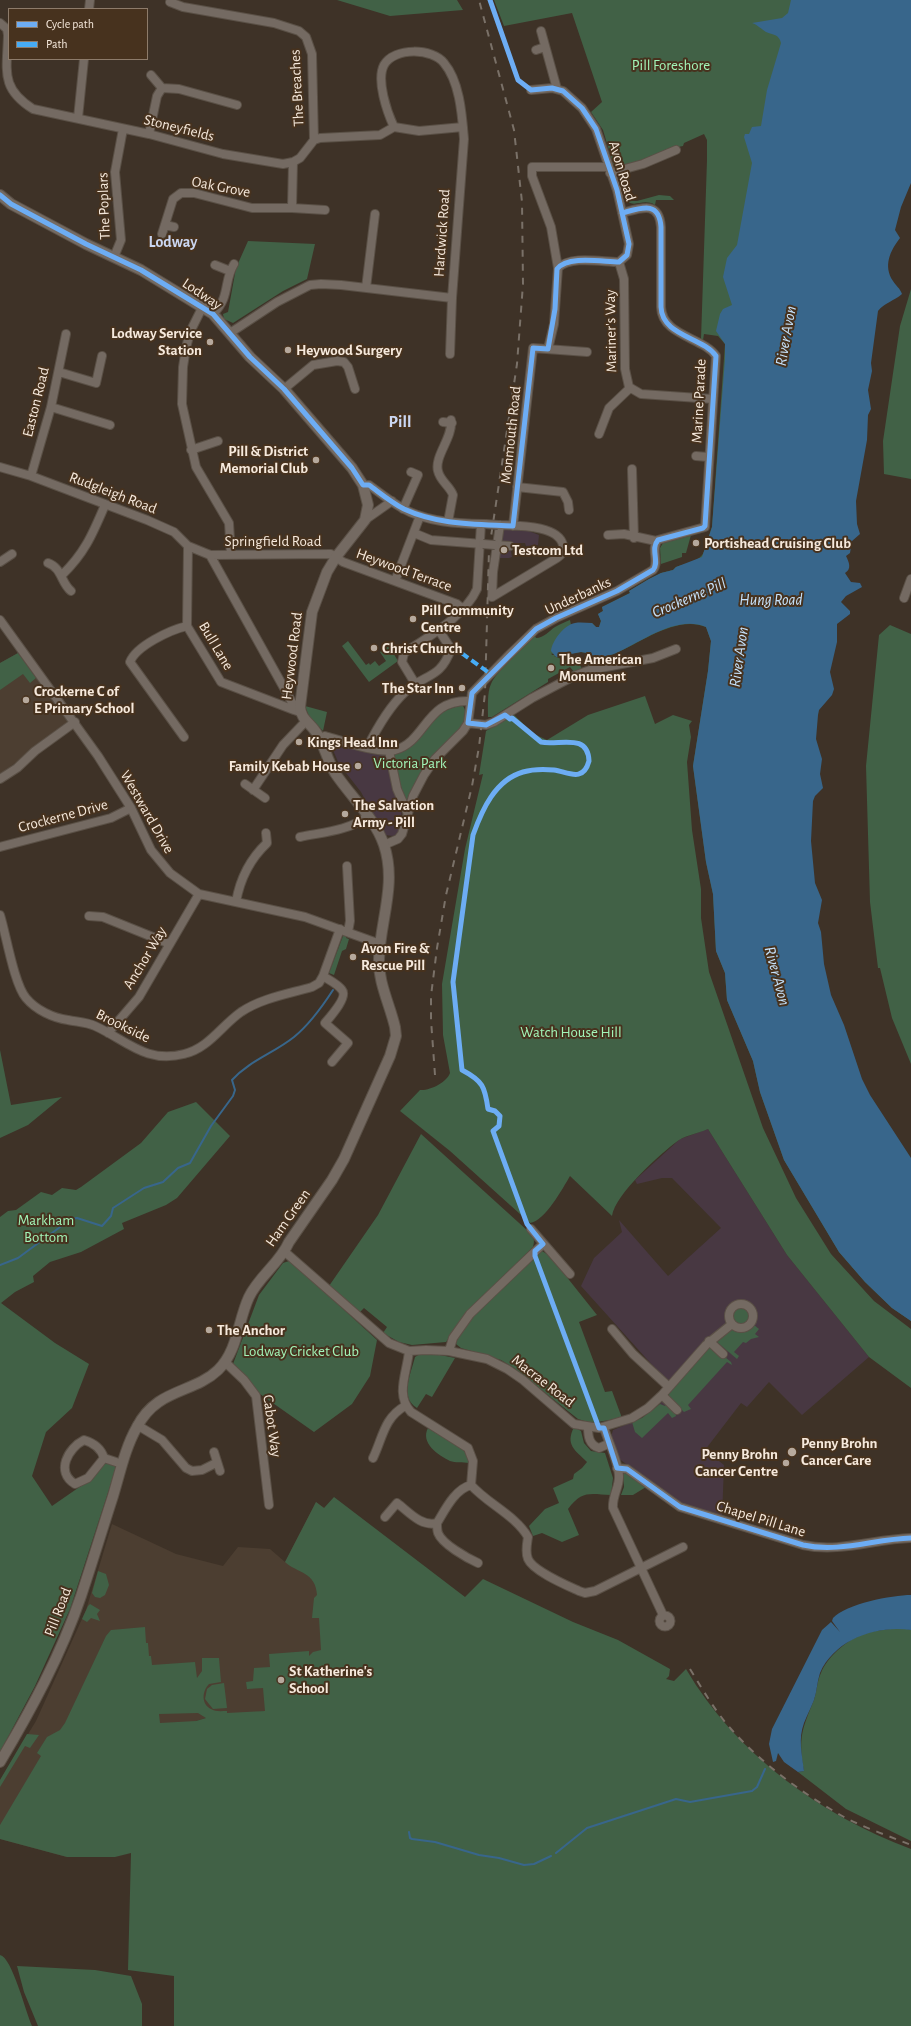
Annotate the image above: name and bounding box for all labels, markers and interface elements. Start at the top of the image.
legend [8,8,148,60]
text: Cycle path [46,18,94,30]
text: Path [46,38,68,50]
street label: The Breaches [286,49,308,127]
park label: Pill Foreshore [632,56,710,74]
street label: Stoneyfields [142,111,216,145]
street label: Avon Road [604,139,640,203]
street label: The Poplars [94,172,114,240]
street label: Oak Grove [190,172,252,202]
street label: Hardwick Road [430,188,454,278]
district label: Lodway [149,232,197,252]
street label: Lodway [179,274,225,314]
street label: Mariner's Way [601,289,621,373]
water label: River Avon [771,304,801,368]
place label: Lodway Service Station [111,324,202,359]
marker: Lodway Service Station [205,337,215,347]
place label: Heywood Surgery [296,341,402,359]
marker: Heywood Surgery [283,345,293,355]
street label: Marine Parade [688,358,710,444]
street label: Easton Road [19,365,53,439]
street label: Monmouth Road [497,385,525,485]
district label: Pill [389,412,411,432]
place label: Pill & District Memorial Club [220,442,308,477]
marker: Pill & District Memorial Club [311,455,321,465]
street label: Rudgleigh Road [67,468,159,518]
street label: Springfield Road [224,532,322,550]
place label: Portishead Cruising Club [704,534,851,552]
marker: Portishead Cruising Club [691,538,701,548]
place label: Testcom Ltd [512,541,583,559]
street label: Heywood Terrace [354,544,454,596]
marker: Testcom Ltd [499,545,509,555]
street label: Underbanks [542,573,614,619]
water label: Crockerne Pill [649,574,729,622]
water label: Hung Road [739,590,803,610]
place label: Pill Community Centre [421,601,514,636]
street label: Heywood Road [278,611,306,701]
marker: Pill Community Centre [408,614,418,624]
street label: Bull Lane [195,619,237,673]
water label: River Avon [725,626,753,688]
place label: Christ Church [382,639,462,657]
marker: Christ Church [369,643,379,653]
place label: The American Monument [559,650,642,685]
marker: The American Monument [546,663,556,673]
place label: The Star Inn [382,679,454,697]
place label: Crockerne C of E Primary School [34,682,134,717]
marker: The Star Inn [457,683,467,693]
marker: Crockerne C of E Primary School [21,695,31,705]
place label: Kings Head Inn [307,733,398,751]
marker: Kings Head Inn [294,737,304,747]
park label: Victoria Park [373,754,447,772]
place label: Family Kebab House [229,757,350,775]
marker: Family Kebab House [353,761,363,771]
street label: Westward Drive [116,767,178,857]
street label: Crockerne Drive [16,795,110,837]
place label: The Salvation Army - Pill [353,796,434,831]
marker: The Salvation Army - Pill [340,809,350,819]
street label: Anchor Way [119,923,171,993]
place label: Avon Fire & Rescue Pill [361,939,430,974]
water label: River Avon [760,944,794,1008]
marker: Avon Fire & Rescue Pill [348,952,358,962]
street label: Brookside [93,1005,153,1047]
park label: Watch House Hill [520,1023,622,1041]
street label: Ham Green [262,1186,314,1250]
park label: Markham Bottom [18,1211,74,1246]
place label: The Anchor [217,1321,285,1339]
marker: The Anchor [204,1325,214,1335]
park label: Lodway Cricket Club [243,1342,359,1360]
street label: Macrae Road [508,1351,578,1411]
street label: Cabot Way [259,1394,285,1458]
place label: Penny Brohn Cancer Care [801,1434,877,1469]
place label: Penny Brohn Cancer Centre [695,1445,778,1480]
marker: Penny Brohn Cancer Care [786,1446,798,1458]
marker: Penny Brohn Cancer Centre [781,1458,791,1468]
street label: Chapel Pill Lane [714,1497,808,1541]
street label: Pill Road [40,1585,76,1639]
place label: St Katherine's School [289,1662,372,1697]
marker: St Katherine's School [276,1675,286,1685]

